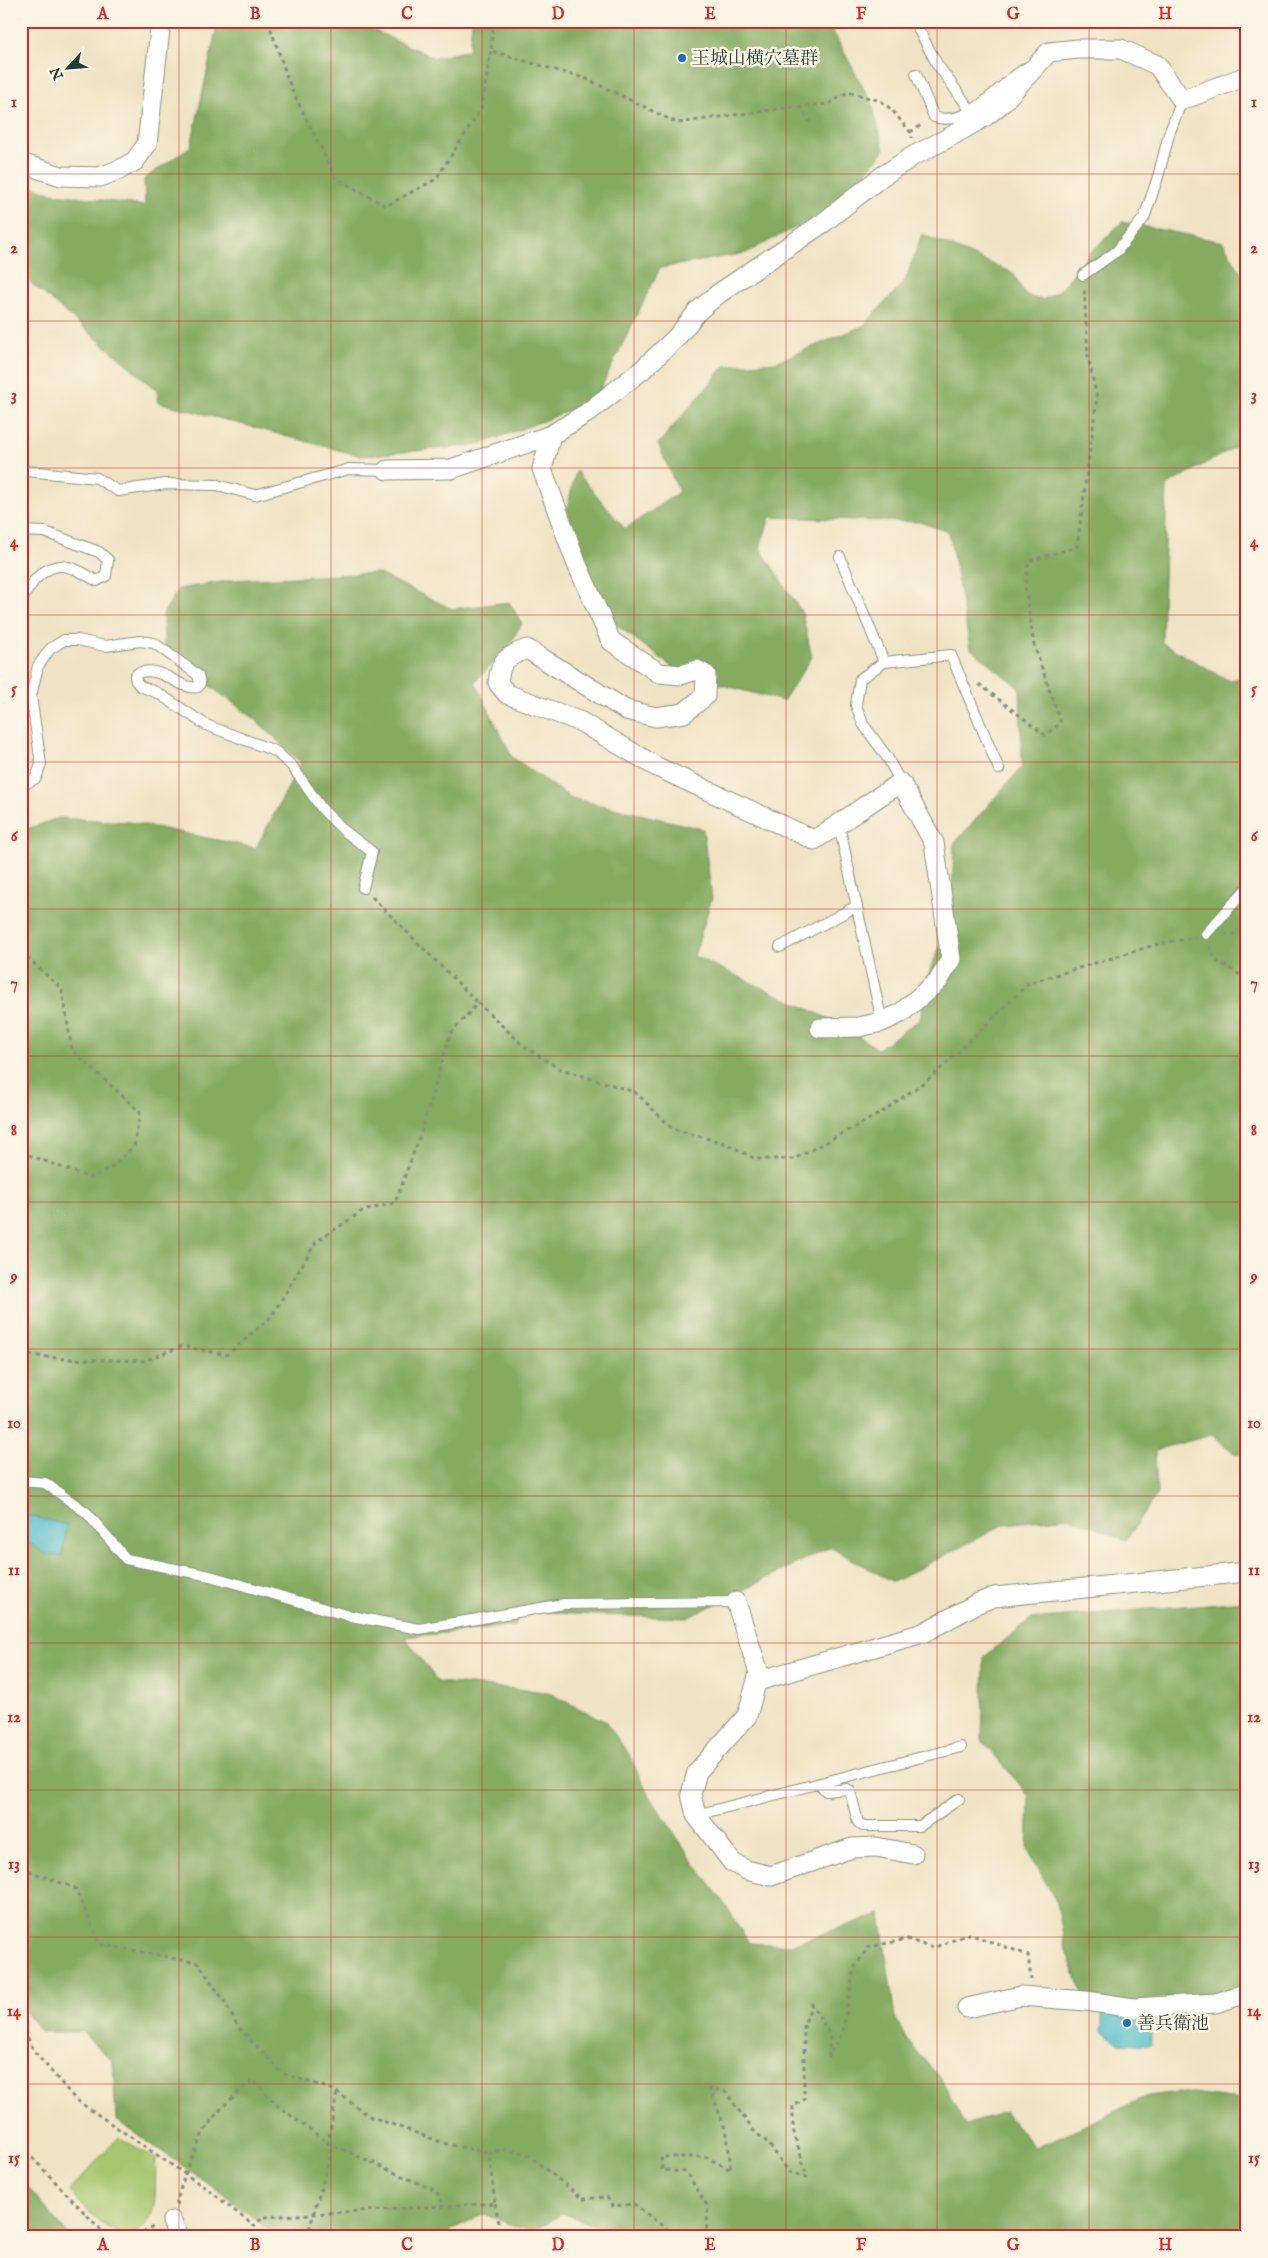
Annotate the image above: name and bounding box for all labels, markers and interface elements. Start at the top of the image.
text: A [97,5,110,25]
text: B [250,5,261,25]
text: C [401,5,413,25]
text: D [552,5,565,25]
text: E [704,5,716,25]
text: F [856,5,867,25]
text: G [1007,5,1020,25]
text: H [1158,5,1172,25]
north arrow [42,42,92,92]
place label: 王城山横穴墓群 [692,48,818,71]
marker: 王城山横穴墓群 [676,52,688,64]
text: N [46,64,68,84]
text: 1 [11,93,17,113]
text: 1 [1251,93,1257,113]
text: 2 [10,239,18,259]
text: 2 [1250,239,1258,259]
text: 3 [11,386,17,406]
text: 3 [1251,386,1257,406]
text: 4 [10,533,19,553]
text: 4 [1250,533,1259,553]
text: 5 [11,680,17,700]
text: 5 [1251,680,1257,700]
text: 6 [11,827,19,847]
text: 6 [1251,827,1259,847]
text: 7 [10,974,18,994]
text: 7 [1250,974,1258,994]
text: 8 [11,1121,17,1141]
text: 8 [1251,1121,1257,1141]
text: 9 [10,1268,18,1288]
text: 9 [1250,1268,1258,1288]
text: 10 [7,1414,21,1434]
text: 10 [1247,1414,1261,1434]
text: 11 [8,1561,20,1581]
text: 11 [1248,1561,1260,1581]
text: 12 [7,1708,21,1728]
text: 12 [1247,1708,1261,1728]
text: 13 [8,1855,20,1875]
text: 13 [1248,1855,1260,1875]
text: 14 [7,2002,22,2022]
text: 14 [1247,2002,1262,2022]
place label: 善兵衛池 [1137,2013,1209,2036]
marker: 善兵衛池 [1121,2017,1133,2029]
text: 15 [8,2149,20,2169]
text: 15 [1248,2149,1260,2169]
text: A [97,2236,110,2256]
text: B [250,2236,261,2256]
text: C [401,2236,413,2256]
text: D [552,2236,565,2256]
text: E [704,2236,716,2256]
text: F [856,2236,867,2256]
text: G [1007,2236,1020,2256]
text: H [1158,2236,1172,2256]

